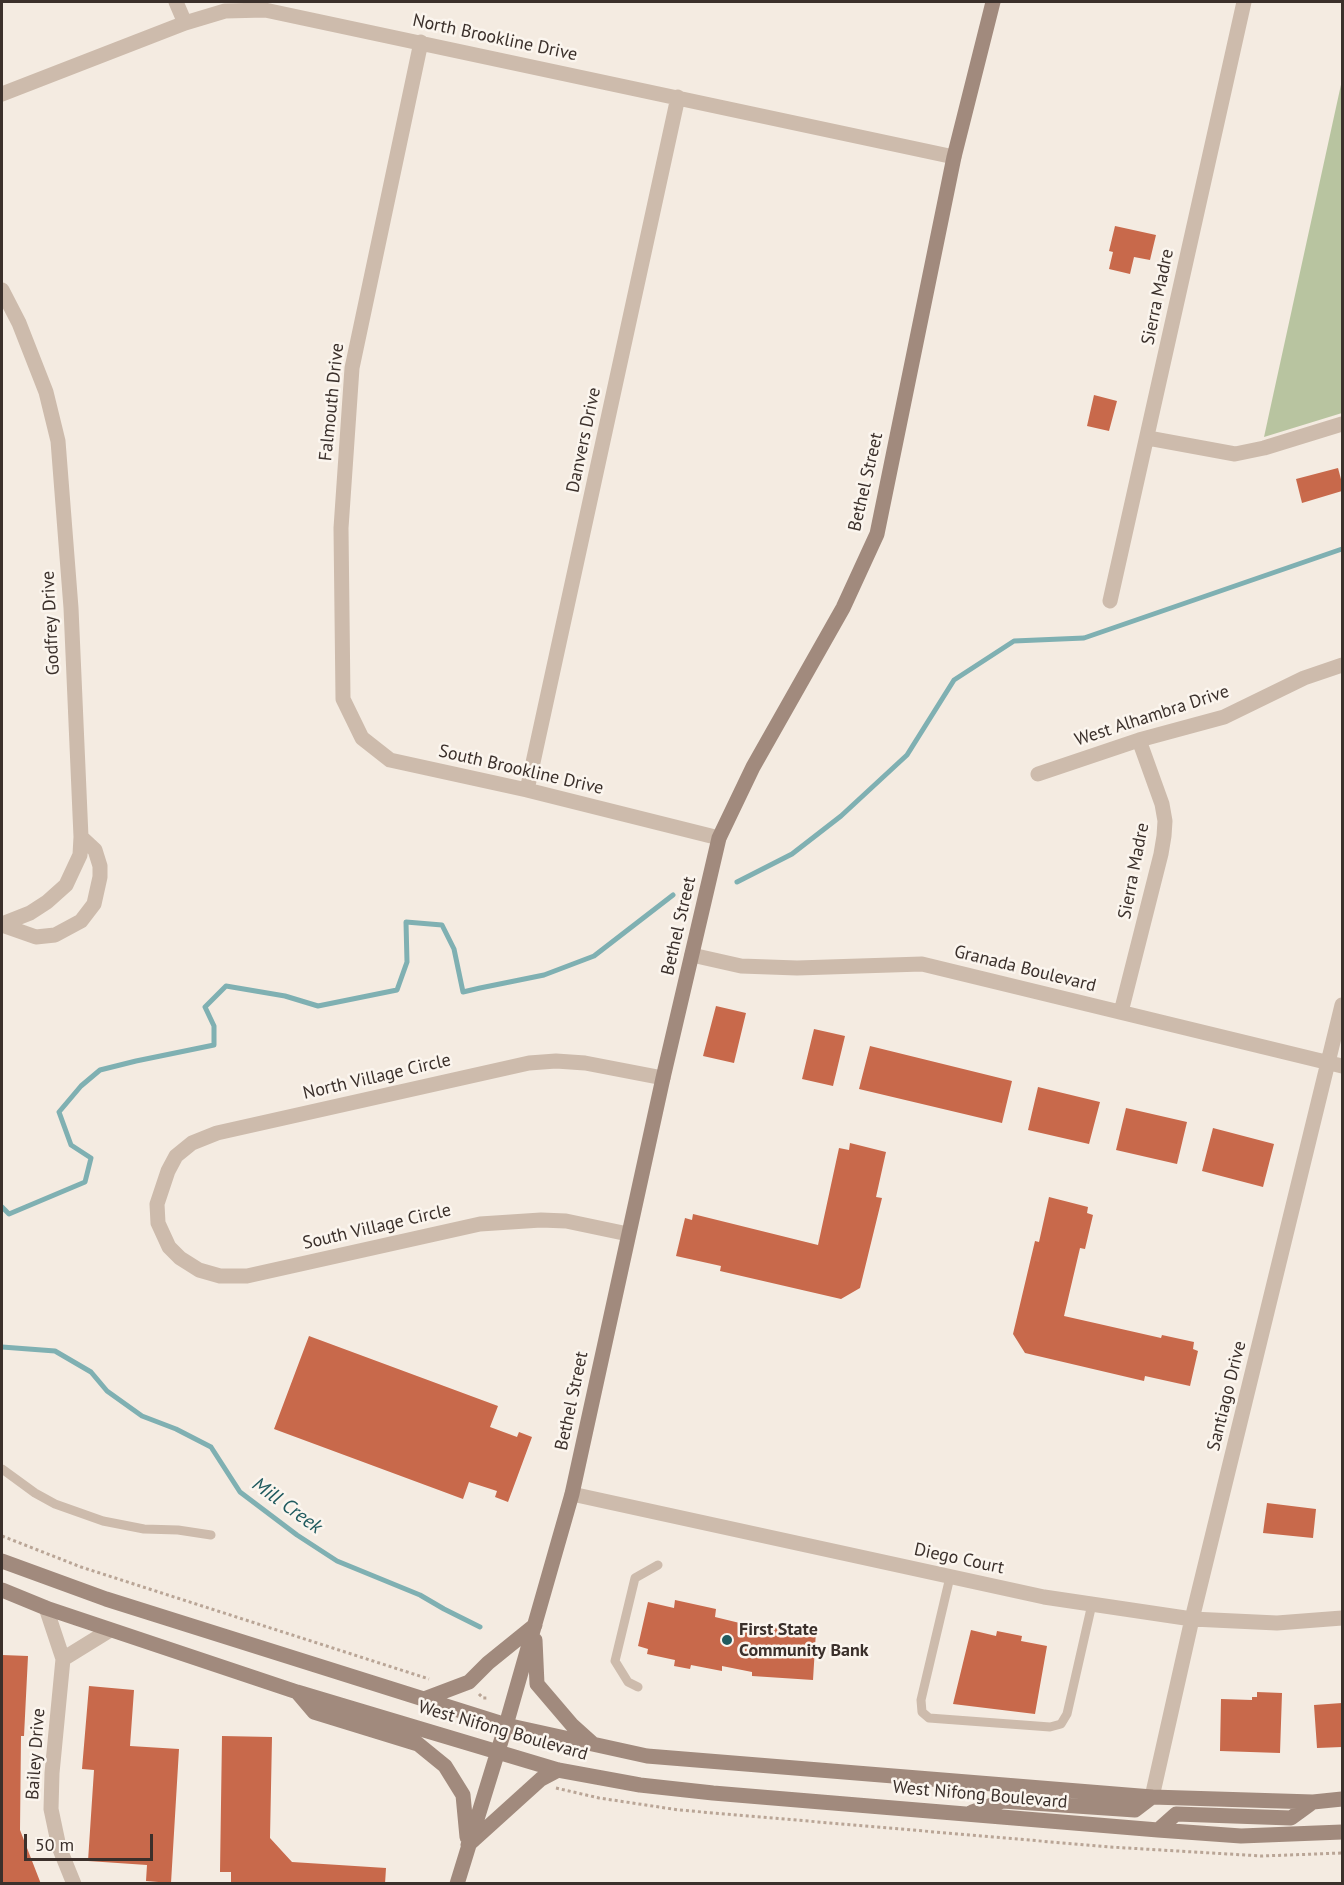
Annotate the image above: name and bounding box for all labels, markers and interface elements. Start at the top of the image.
street label: North Brookline Drive [411,10,579,66]
street label: Sierra Madre [1137,247,1179,347]
street label: Falmouth Drive [315,342,349,462]
street label: Danvers Drive [562,385,606,495]
street label: Bethel Street [844,430,888,534]
street label: Godfrey Drive [37,570,65,676]
street label: West Alhambra Drive [1072,681,1232,751]
street label: South Brookline Drive [437,741,605,799]
street label: Sierra Madre [1114,821,1154,921]
street label: Bethel Street [657,874,701,978]
street label: Granada Boulevard [952,941,1098,997]
street label: North Village Circle [301,1049,453,1105]
street label: South Village Circle [301,1199,453,1255]
street label: Santiago Drive [1203,1339,1251,1453]
street label: Bethel Street [551,1349,593,1453]
water label: Mill Creek [247,1473,327,1539]
street label: Diego Court [912,1539,1006,1579]
place label: First State Community Bank [739,1619,869,1662]
marker: First State Community Bank [720,1633,734,1647]
street label: West Nifong Boulevard [416,1696,590,1766]
street label: Bailey Drive [22,1707,50,1801]
street label: West Nifong Boulevard [892,1777,1068,1813]
scale bar [27,1822,156,1860]
text: 50 m [35,1833,74,1856]

